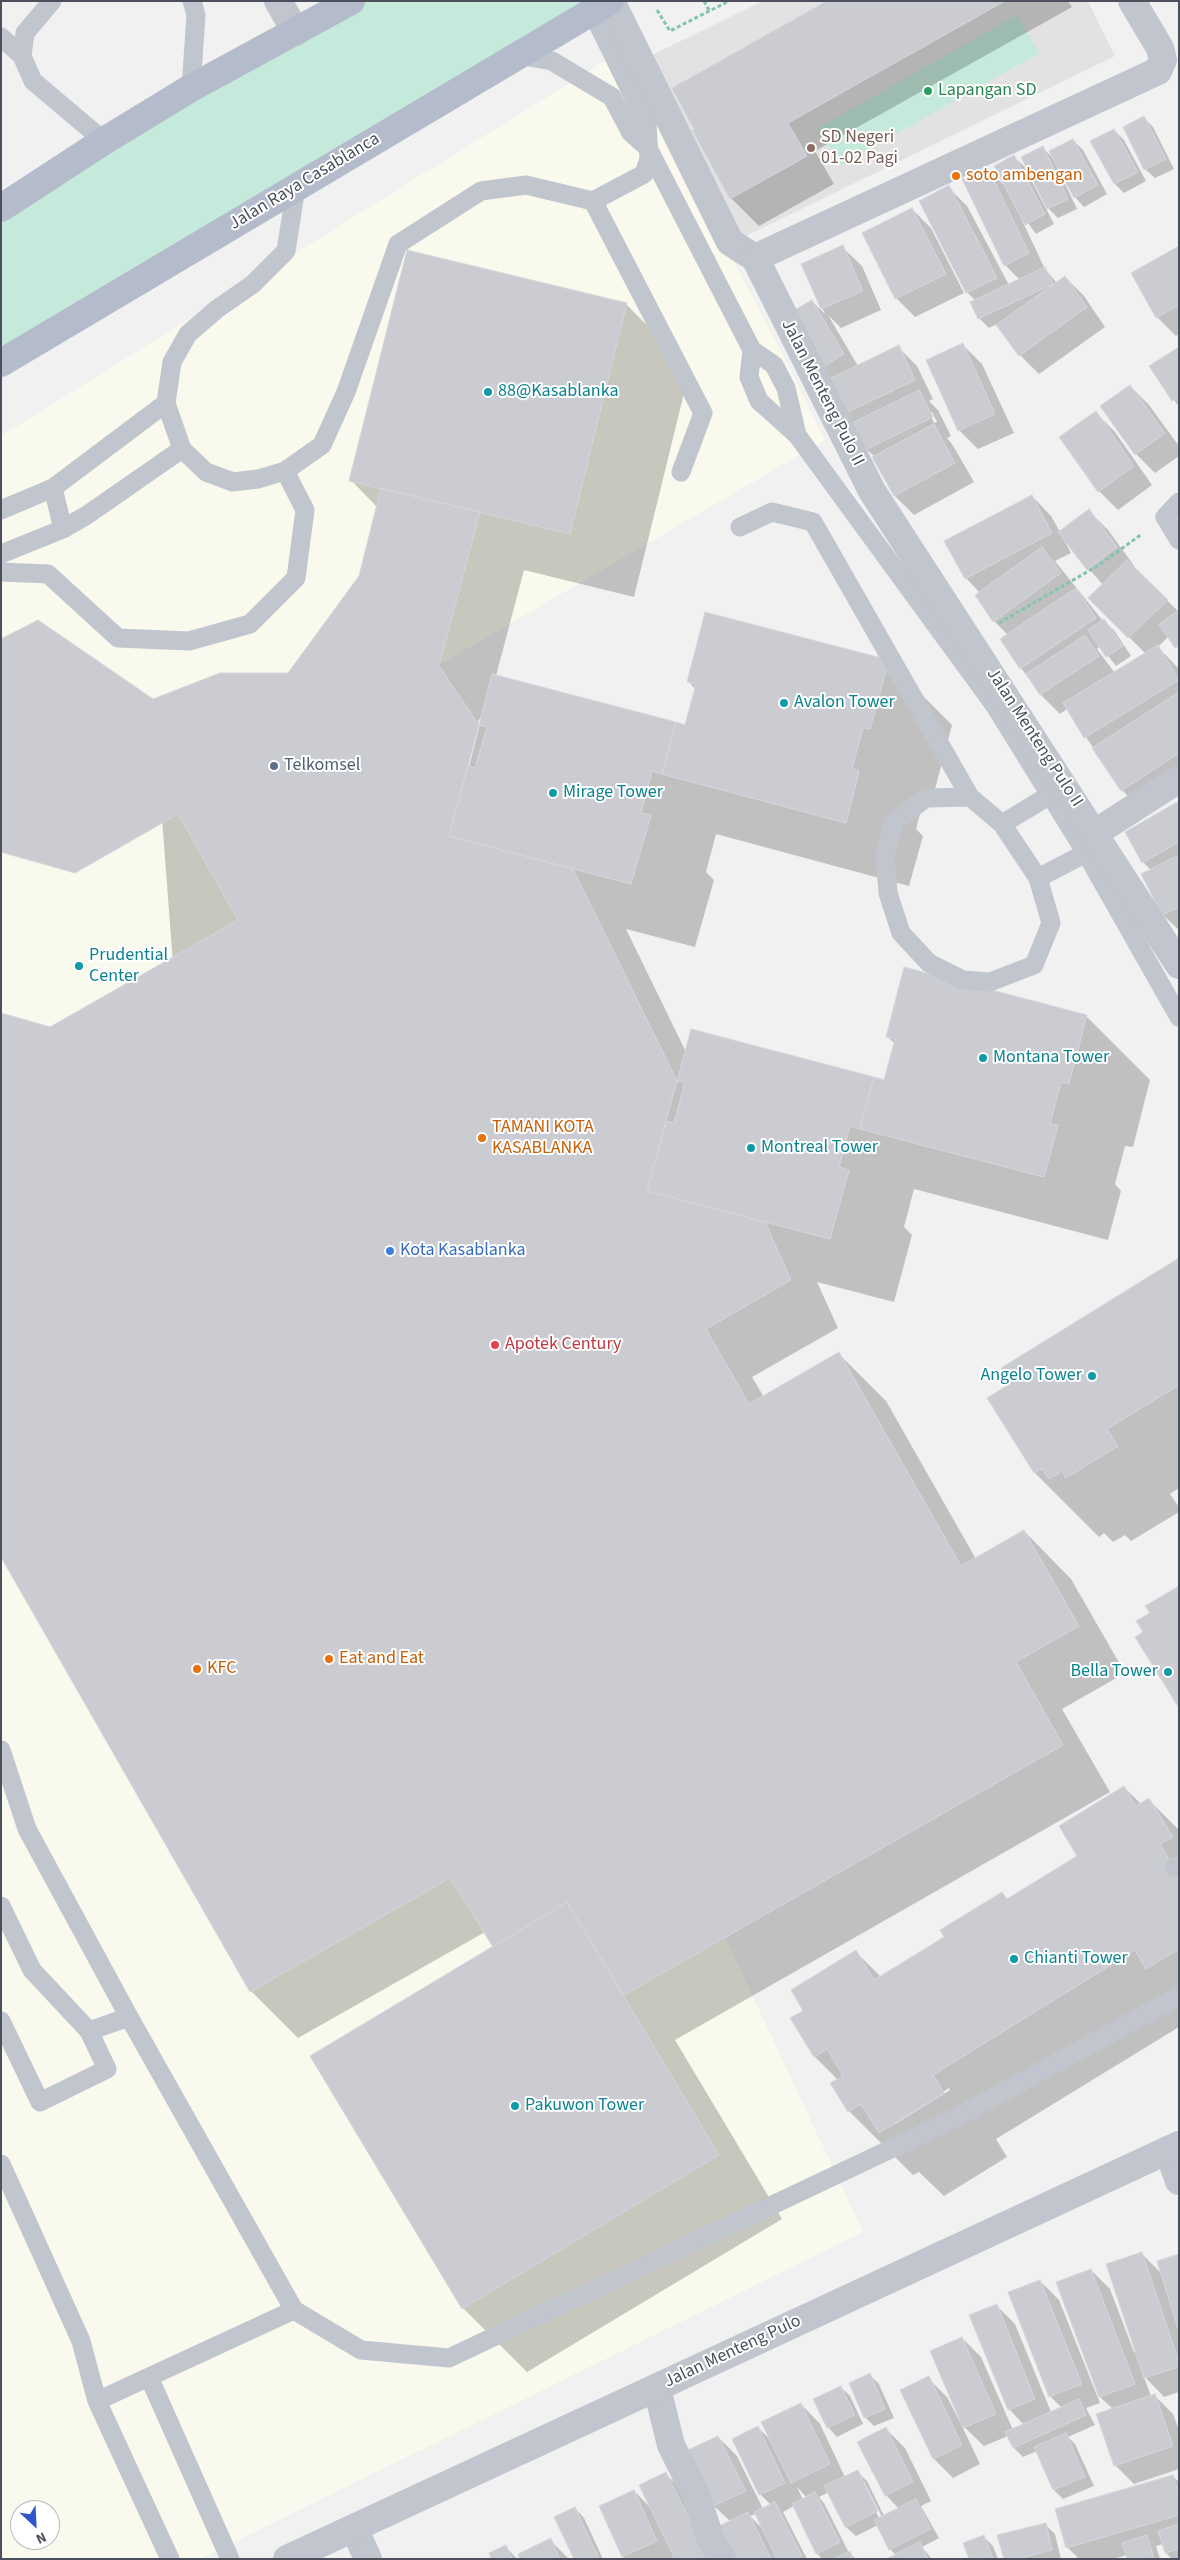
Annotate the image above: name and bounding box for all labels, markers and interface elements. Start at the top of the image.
place label: Lapangan SD [938,80,1036,102]
marker: Lapangan SD [922,85,934,97]
place label: SD Negeri 01-02 Pagi [821,127,898,170]
street label: Jalan Raya Casablanca [226,129,384,235]
marker: SD Negeri 01-02 Pagi [805,142,817,154]
place label: soto ambengan [966,165,1083,187]
marker: soto ambengan [950,170,962,182]
street label: Jalan Menteng Pulo II [776,316,868,470]
place label: 88@Kasablanka [498,381,619,403]
marker: 88@Kasablanka [482,386,494,398]
street label: Jalan Menteng Pulo II [981,664,1087,812]
place label: Avalon Tower [794,692,895,714]
marker: Avalon Tower [778,697,790,709]
place label: Telkomsel [284,755,360,777]
marker: Telkomsel [268,760,280,772]
place label: Mirage Tower [563,782,663,804]
marker: Mirage Tower [547,787,559,799]
place label: Prudential Center [89,945,168,988]
marker: Prudential Center [73,960,85,972]
place label: Montana Tower [993,1047,1109,1069]
marker: Montana Tower [977,1052,989,1064]
place label: TAMANI KOTA KASABLANKA [492,1117,594,1160]
marker: TAMANI KOTA KASABLANKA [476,1132,488,1144]
place label: Montreal Tower [761,1137,878,1159]
marker: Montreal Tower [745,1142,757,1154]
place label: Kota Kasablanka [400,1240,525,1262]
marker: Kota Kasablanka [384,1245,396,1257]
place label: Apotek Century [505,1334,622,1356]
marker: Apotek Century [489,1339,501,1351]
place label: Angelo Tower [980,1365,1082,1387]
marker: Angelo Tower [1086,1370,1098,1382]
place label: Eat and Eat [339,1648,424,1670]
marker: Eat and Eat [323,1653,335,1665]
place label: KFC [207,1658,236,1680]
place label: Bella Tower [1070,1661,1158,1683]
marker: KFC [191,1663,203,1675]
marker: Bella Tower [1162,1666,1174,1678]
place label: Chianti Tower [1024,1948,1128,1970]
marker: Chianti Tower [1008,1953,1020,1965]
place label: Pakuwon Tower [525,2095,644,2117]
marker: Pakuwon Tower [509,2100,521,2112]
street label: Jalan Menteng Pulo [661,2311,805,2393]
north arrow [10,2500,60,2550]
text: N [32,2527,49,2549]

